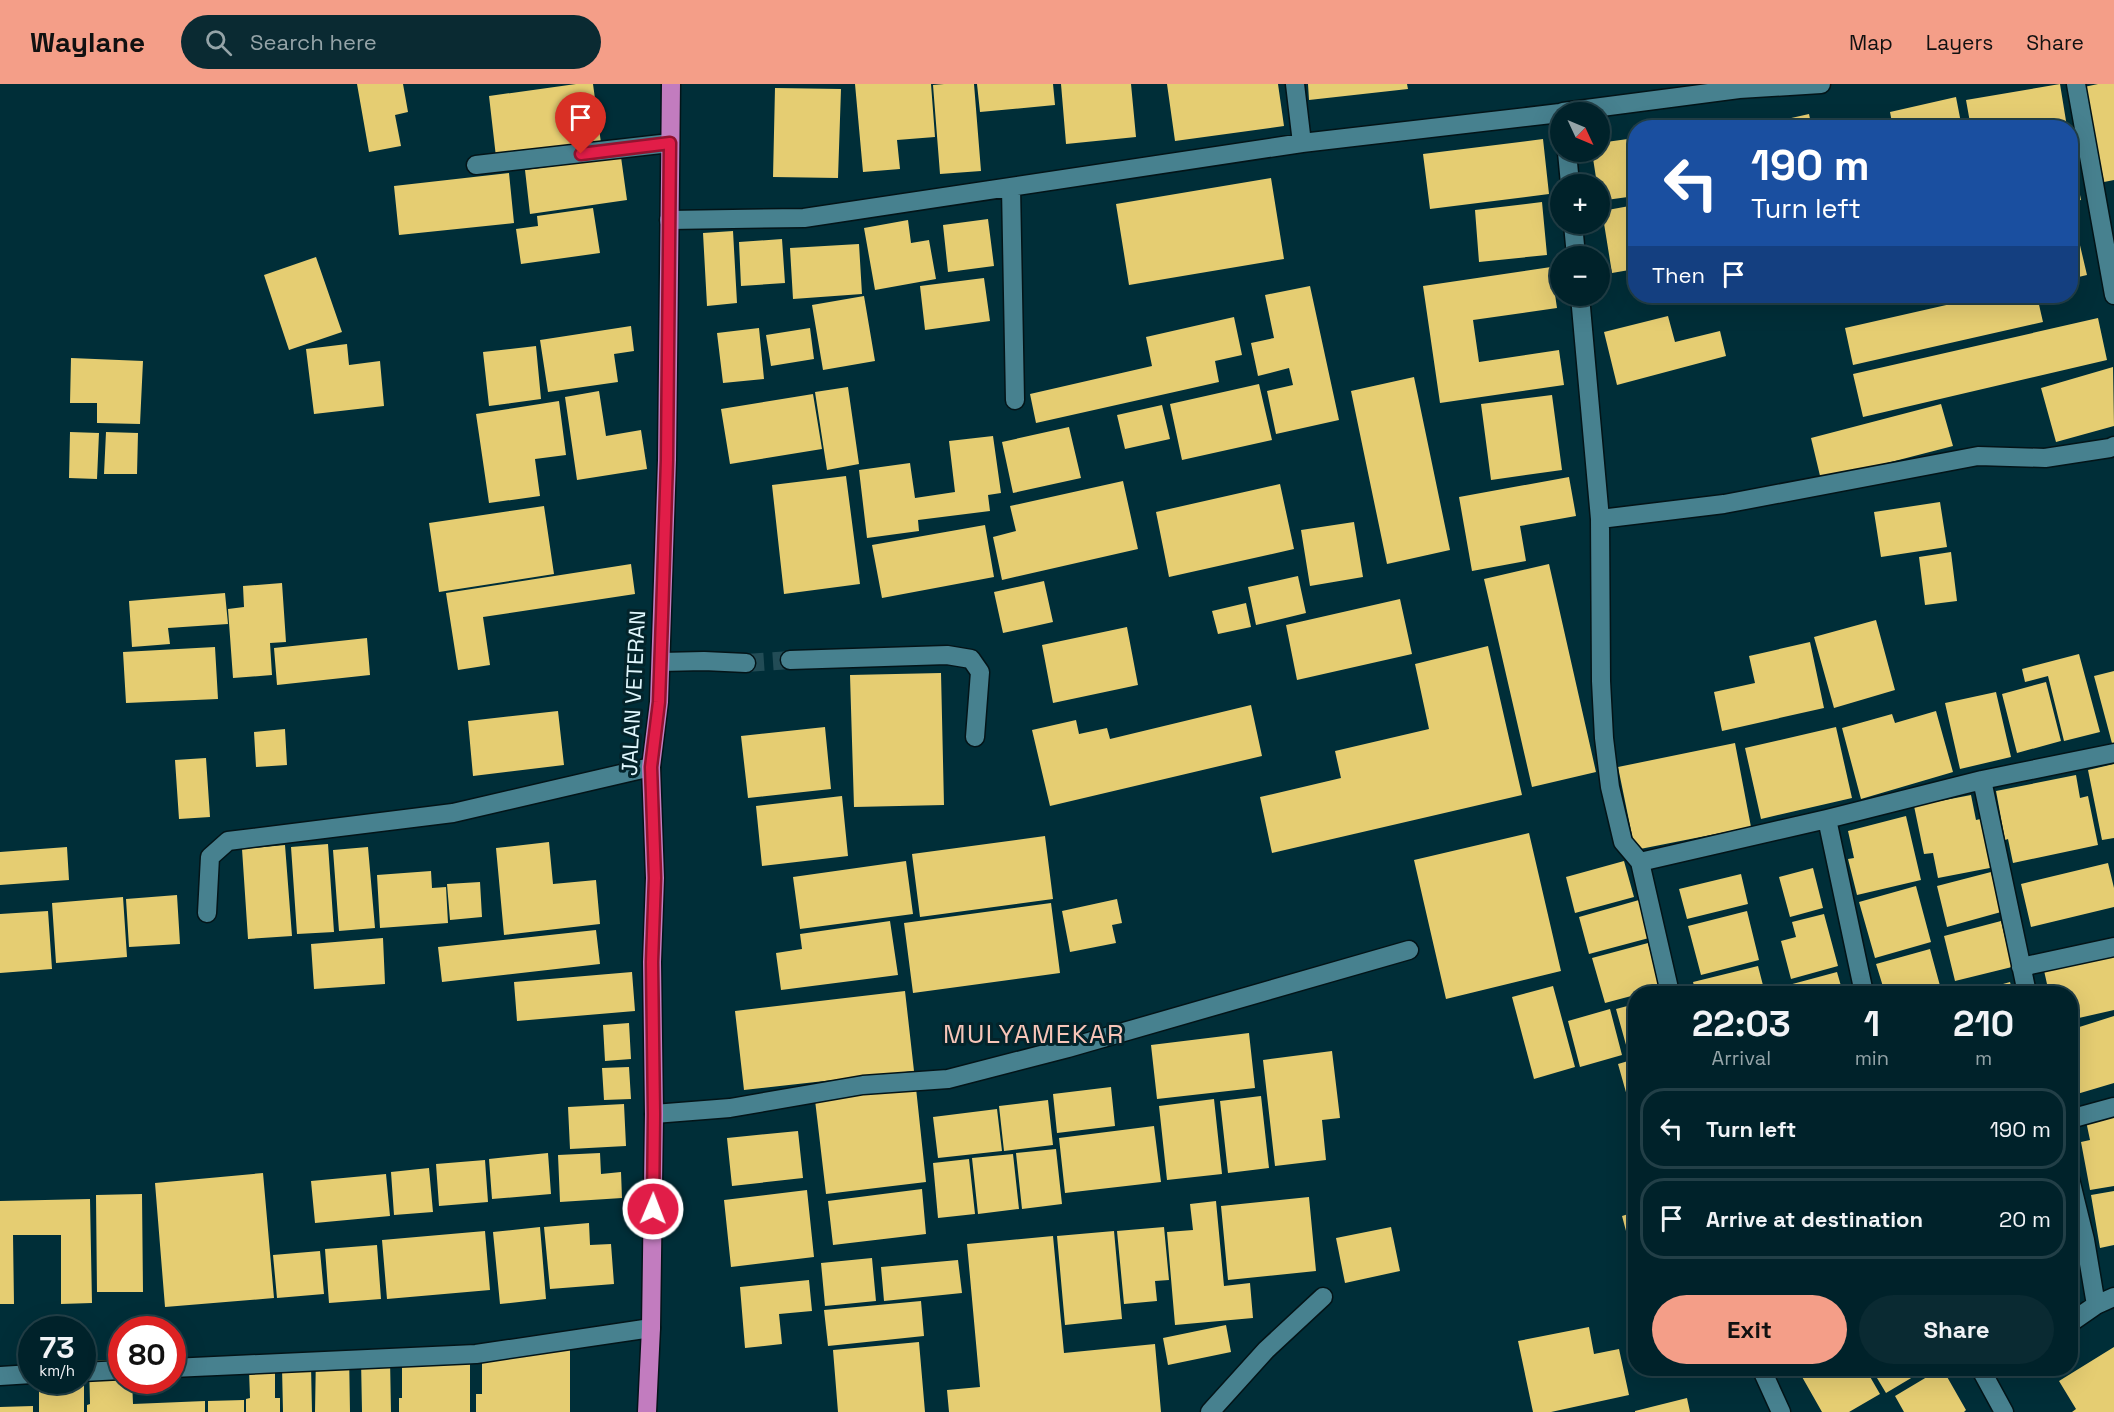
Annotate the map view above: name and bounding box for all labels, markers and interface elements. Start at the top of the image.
search box [181,15,601,69]
text: Waylane [30,24,145,60]
icon: search [202,26,235,59]
text: Search here [250,28,377,56]
text: Map [1849,29,1893,56]
text: Layers [1926,29,1993,56]
text: Share [2026,29,2084,56]
pin [555,92,606,154]
icon: arrive [564,101,597,134]
north arrow [1550,102,1610,162]
map controls [1550,102,1610,306]
text: 190 m [1751,139,1870,192]
icon: left [1652,144,1730,222]
button: + [1550,174,1610,234]
text: Turn left [1751,191,1861,226]
button: − [1550,246,1610,306]
icon: arrive [1717,258,1750,291]
text: Then [1652,261,1705,289]
street label: JALAN VETERAN [615,609,651,777]
text: 22:03 [1692,1001,1791,1047]
text: 1 [1864,1001,1880,1047]
text: 210 [1953,1001,2014,1047]
district label: MULYAMEKAR [943,1017,1125,1051]
text: Arrival [1712,1045,1771,1071]
text: min [1855,1045,1889,1071]
text: m [1975,1045,1992,1071]
icon: left [1655,1112,1688,1145]
text: Turn left [1706,1115,1796,1143]
text: 190 m [1990,1115,2051,1143]
position arrow [621,1177,685,1241]
icon: arrive [1655,1202,1688,1235]
text: Arrive at destination [1706,1205,1923,1233]
text: 20 m [1999,1205,2051,1233]
button: Exit [1652,1295,1847,1364]
button: Share [1859,1295,2054,1364]
speed limit sign: 80 [108,1316,186,1394]
text: 73 [40,1328,74,1367]
text: km/h [39,1361,75,1380]

